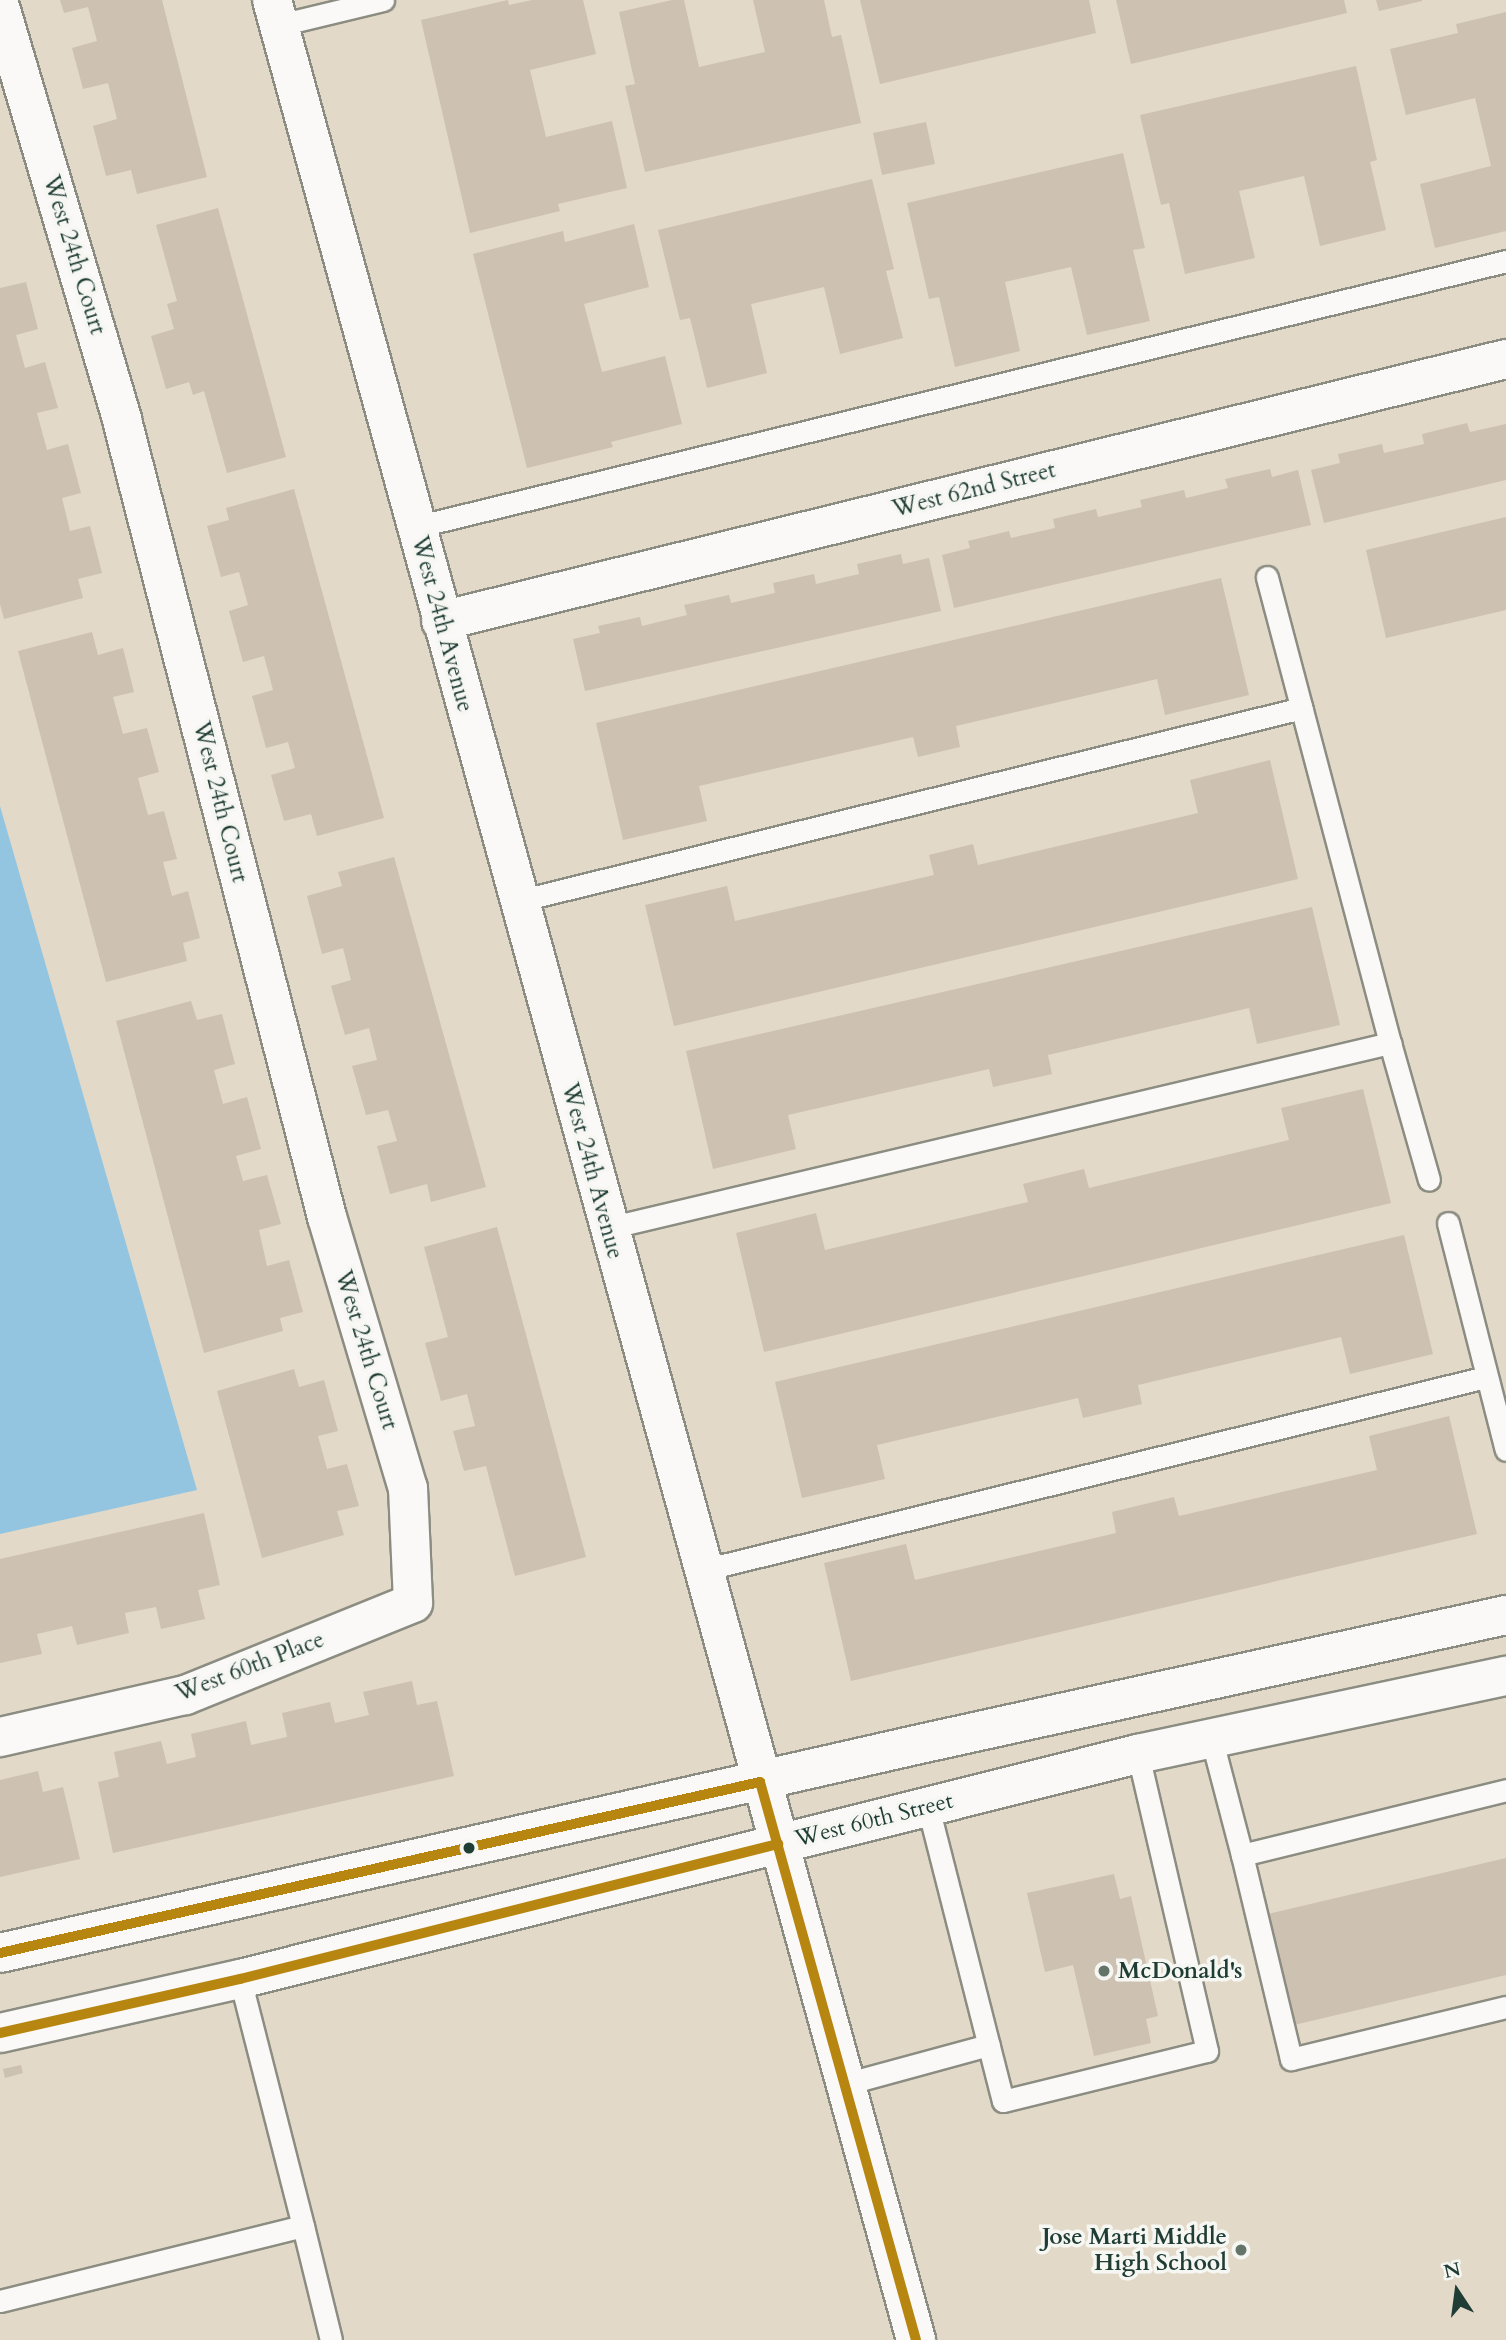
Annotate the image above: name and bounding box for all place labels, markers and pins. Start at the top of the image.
unlabelled marker [462,1841,476,1855]
place label: McDonald's [1118,1957,1242,1985]
marker: McDonald's [1096,1963,1112,1979]
place label: Jose Marti Middle High School [1042,2223,1227,2277]
marker: Jose Marti Middle High School [1233,2242,1249,2258]

